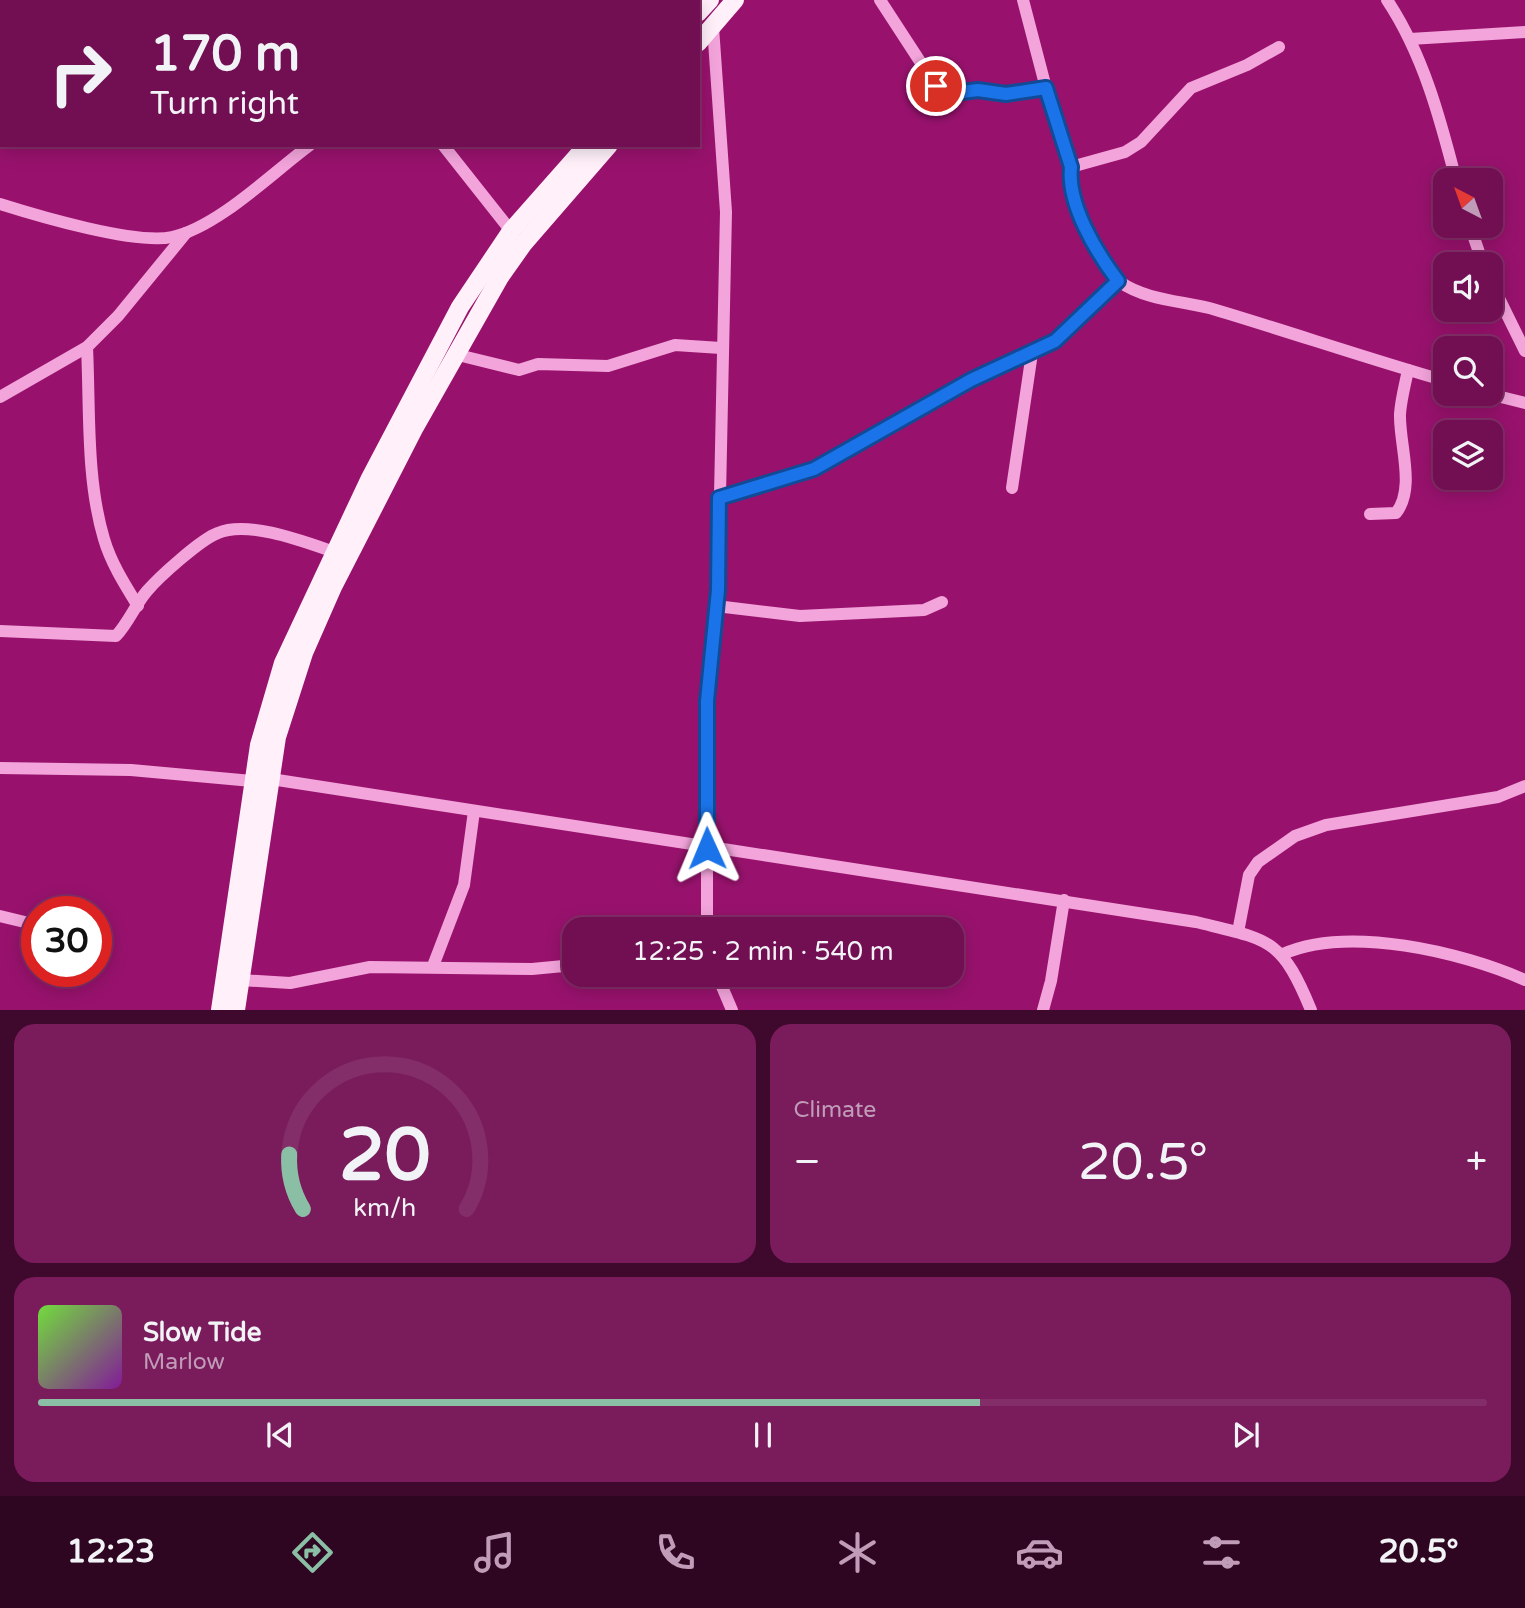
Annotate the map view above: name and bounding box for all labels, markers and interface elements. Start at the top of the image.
text: 170 m [150,25,300,84]
icon: right [35,28,126,119]
pin [906,56,966,116]
icon: arrive [917,67,955,105]
text: Turn right [150,85,299,123]
north arrow [1433,168,1503,238]
map controls [1433,168,1503,490]
button: sound [1433,252,1503,322]
button: search [1433,336,1503,406]
button: layers [1433,420,1503,490]
position arrow [670,811,744,885]
speed limit sign: 30 [21,896,112,987]
text: 12:25 · 2 min · 540 m [632,936,894,967]
text: Climate [794,1096,876,1124]
text: 20 [339,1113,430,1201]
text: 20.5° [1078,1131,1208,1194]
text: − [794,1139,821,1185]
text: + [1466,1139,1487,1185]
text: km/h [353,1193,416,1223]
text: Slow Tide [143,1317,261,1348]
text: Marlow [143,1348,225,1376]
icon: previous [261,1416,299,1454]
icon: pause [744,1416,782,1454]
icon: next [1227,1416,1265,1454]
icon: directions [288,1528,337,1577]
icon: music [470,1528,519,1577]
icon: phone [651,1528,700,1577]
icon: climate [833,1528,882,1577]
icon: car [1015,1528,1064,1577]
icon: filters [1197,1528,1246,1577]
text: 12:23 [66,1533,155,1571]
text: 20.5° [1378,1533,1459,1571]

